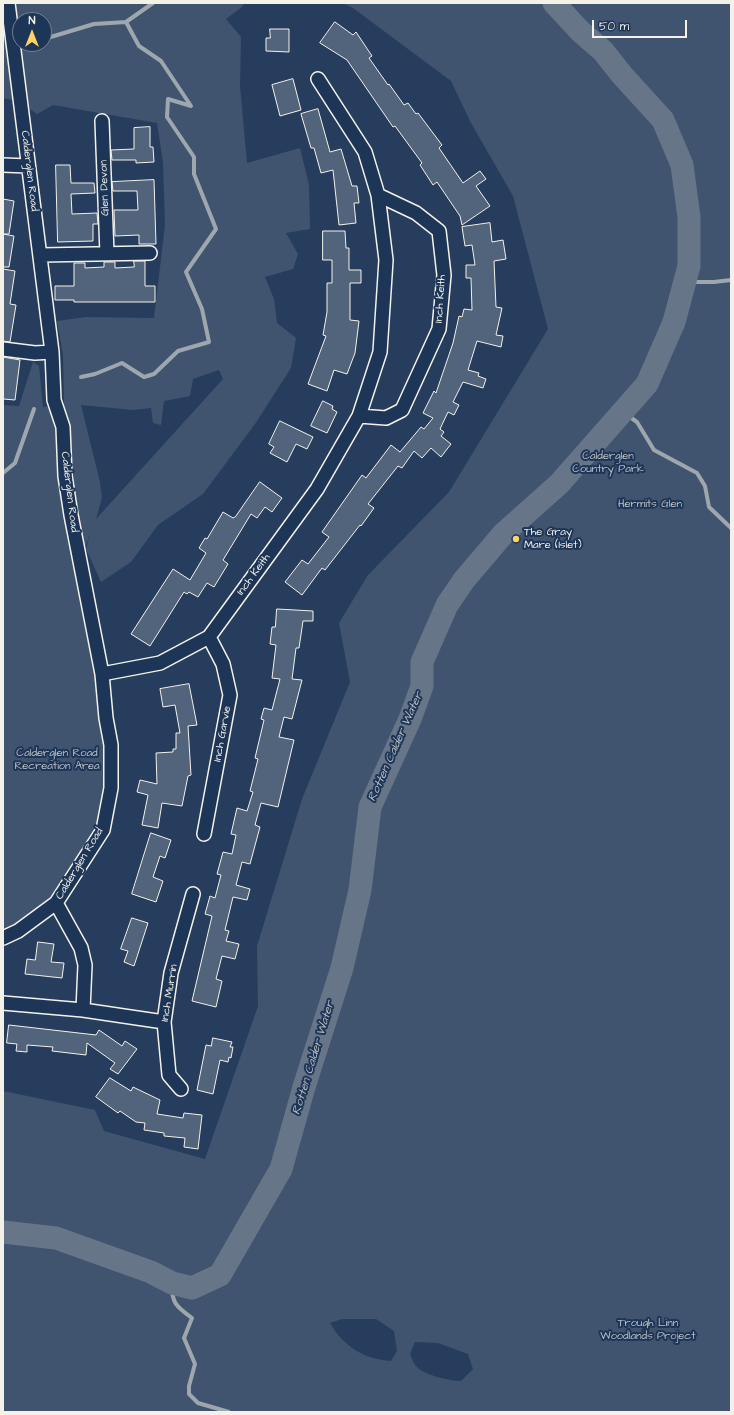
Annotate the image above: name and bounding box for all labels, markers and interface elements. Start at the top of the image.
north arrow [12,12,52,52]
scale bar [594,12,689,38]
text: N [29,13,35,28]
text: 50 m [599,18,629,35]
street label: Calderglen Road [17,130,41,212]
street label: Glen Devon [97,160,113,216]
street label: Inch Keith [433,275,449,323]
park label: Calderglen Country Park [572,450,644,476]
street label: Calderglen Road [57,451,81,533]
park label: Hermits Glen [618,498,682,512]
place label: The Gray Mare (Islet) [524,526,582,552]
marker: The Gray Mare (Islet) [511,534,521,544]
street label: Inch Keith [235,552,273,598]
water label: Rotten Calder Water [365,690,427,804]
street label: Inch Garvie [212,705,234,763]
park label: Calderglen Road Recreation Area [14,747,100,773]
street label: Calderglen Road [53,826,107,902]
street label: Inch Murrin [159,963,181,1023]
water label: Rotten Calder Water [290,999,338,1117]
park label: Trough Linn Woodlands Project [600,1317,696,1343]

